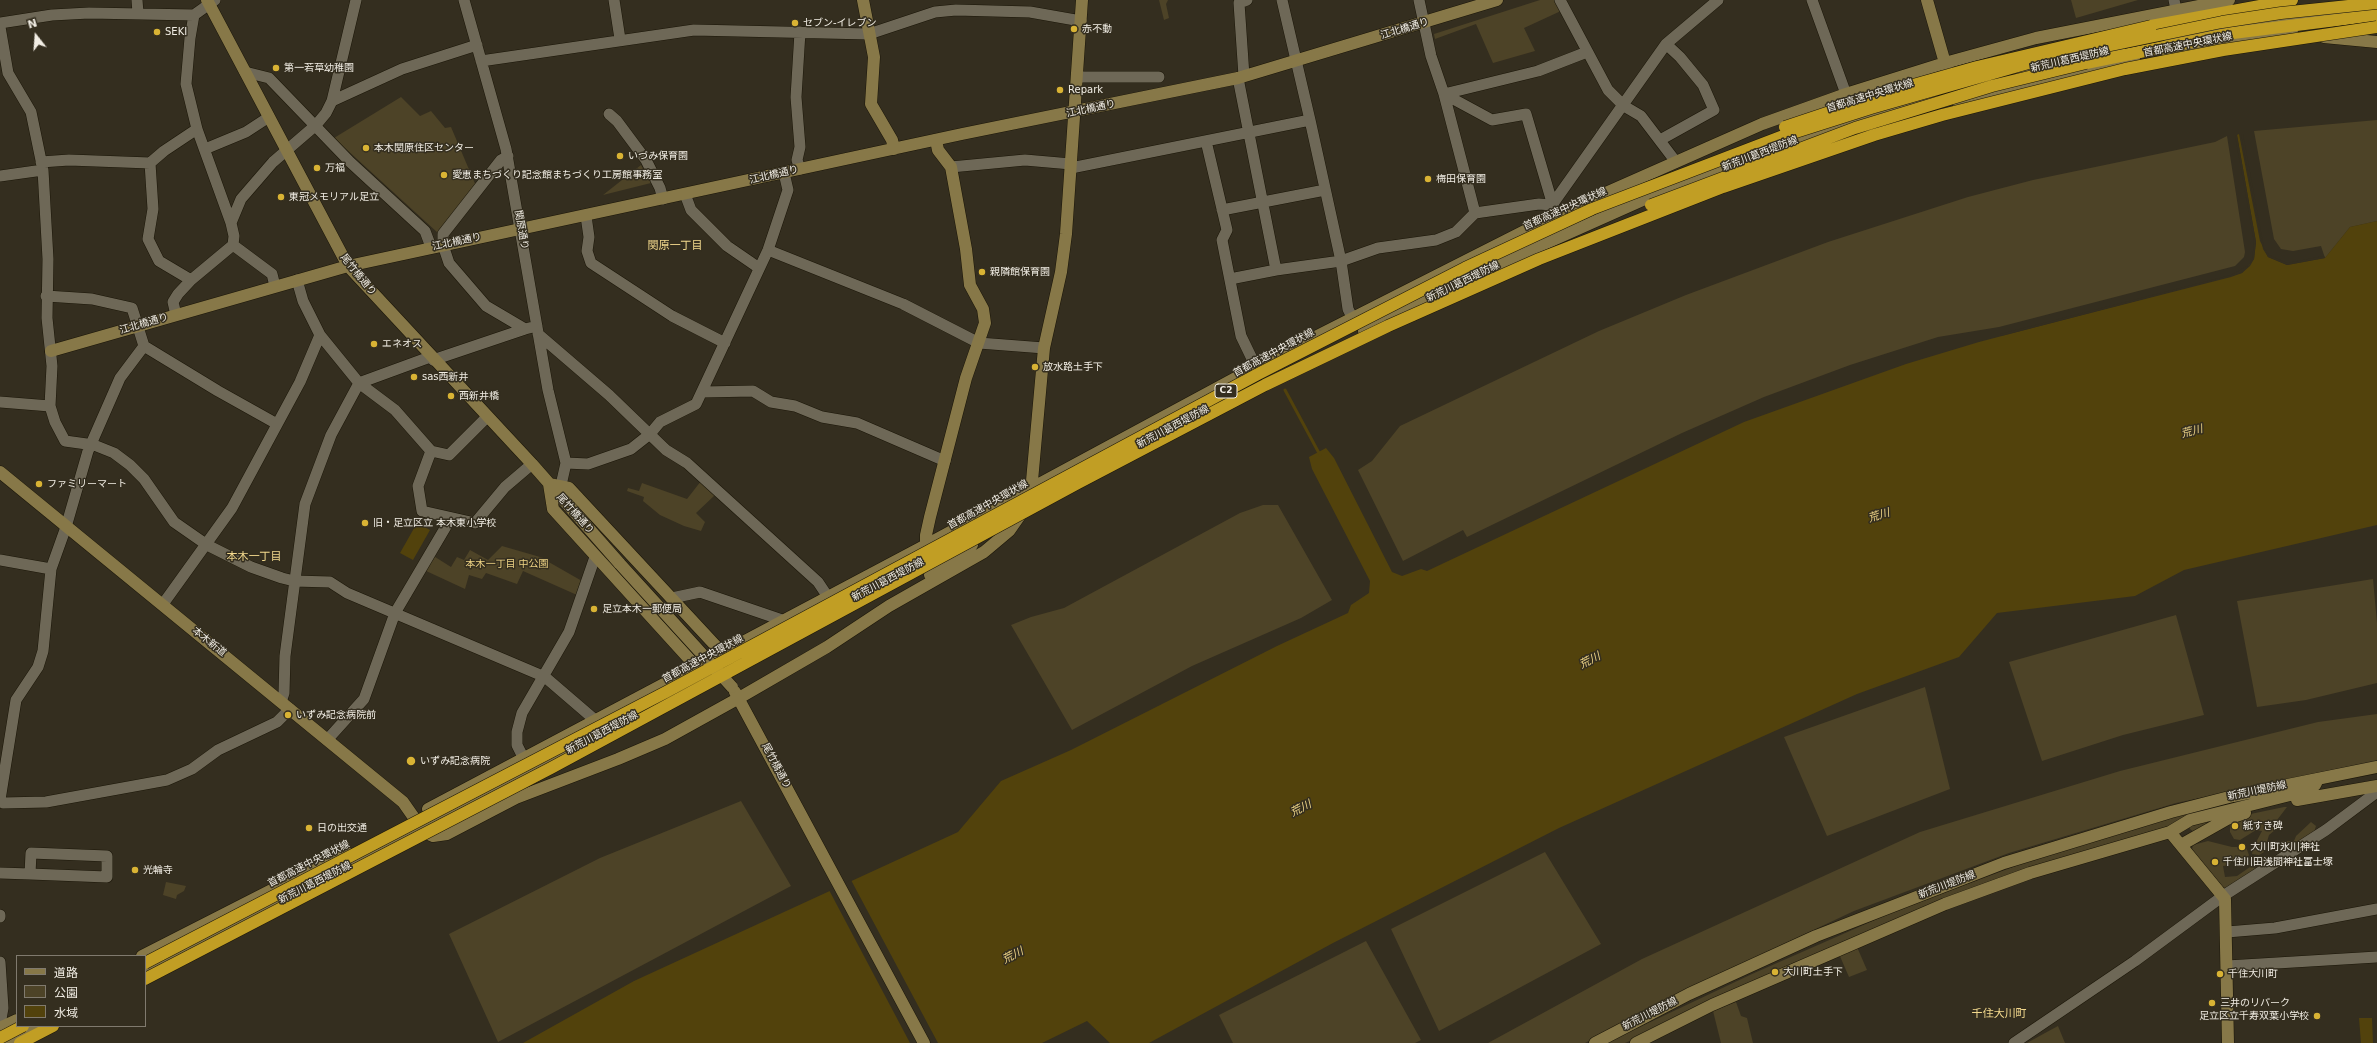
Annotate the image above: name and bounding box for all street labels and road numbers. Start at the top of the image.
street label: 江北橋通り [1379,16,1431,42]
street label: 首都高速中央環状線 [2143,31,2233,59]
street label: 新荒川葛西堤防線 [2030,45,2110,75]
street label: 首都高速中央環状線 [1825,77,1915,115]
street label: 江北橋通り [1065,98,1117,120]
street label: 新荒川葛西堤防線 [1721,134,1799,174]
street label: 江北橋通り [748,164,800,186]
street label: 首都高速中央環状線 [1521,185,1609,233]
street label: 関原通り [512,209,530,251]
street label: 江北橋通り [431,231,483,253]
street label: 尾竹橋通り [338,252,378,298]
street label: 新荒川葛西堤防線 [1424,259,1502,305]
street label: 江北橋通り [118,311,170,337]
street label: 首都高速中央環状線 [1231,327,1317,379]
road number: C2 [1215,384,1237,398]
street label: 新荒川葛西堤防線 [1135,403,1211,451]
street label: 首都高速中央環状線 [946,478,1030,532]
street label: 尾竹橋通り [554,491,596,537]
street label: 新荒川葛西堤防線 [850,556,926,604]
street label: 本木新道 [190,625,228,659]
street label: 首都高速中央環状線 [660,633,746,685]
street label: 新荒川葛西堤防線 [564,709,640,757]
street label: 尾竹橋通り [759,741,793,791]
street label: 新荒川堤防線 [2226,779,2288,803]
street label: 首都高速中央環状線 [266,838,352,890]
street label: 新荒川葛西堤防線 [277,859,353,907]
street label: 新荒川堤防線 [1917,869,1977,901]
street label: 新荒川堤防線 [1621,995,1679,1033]

